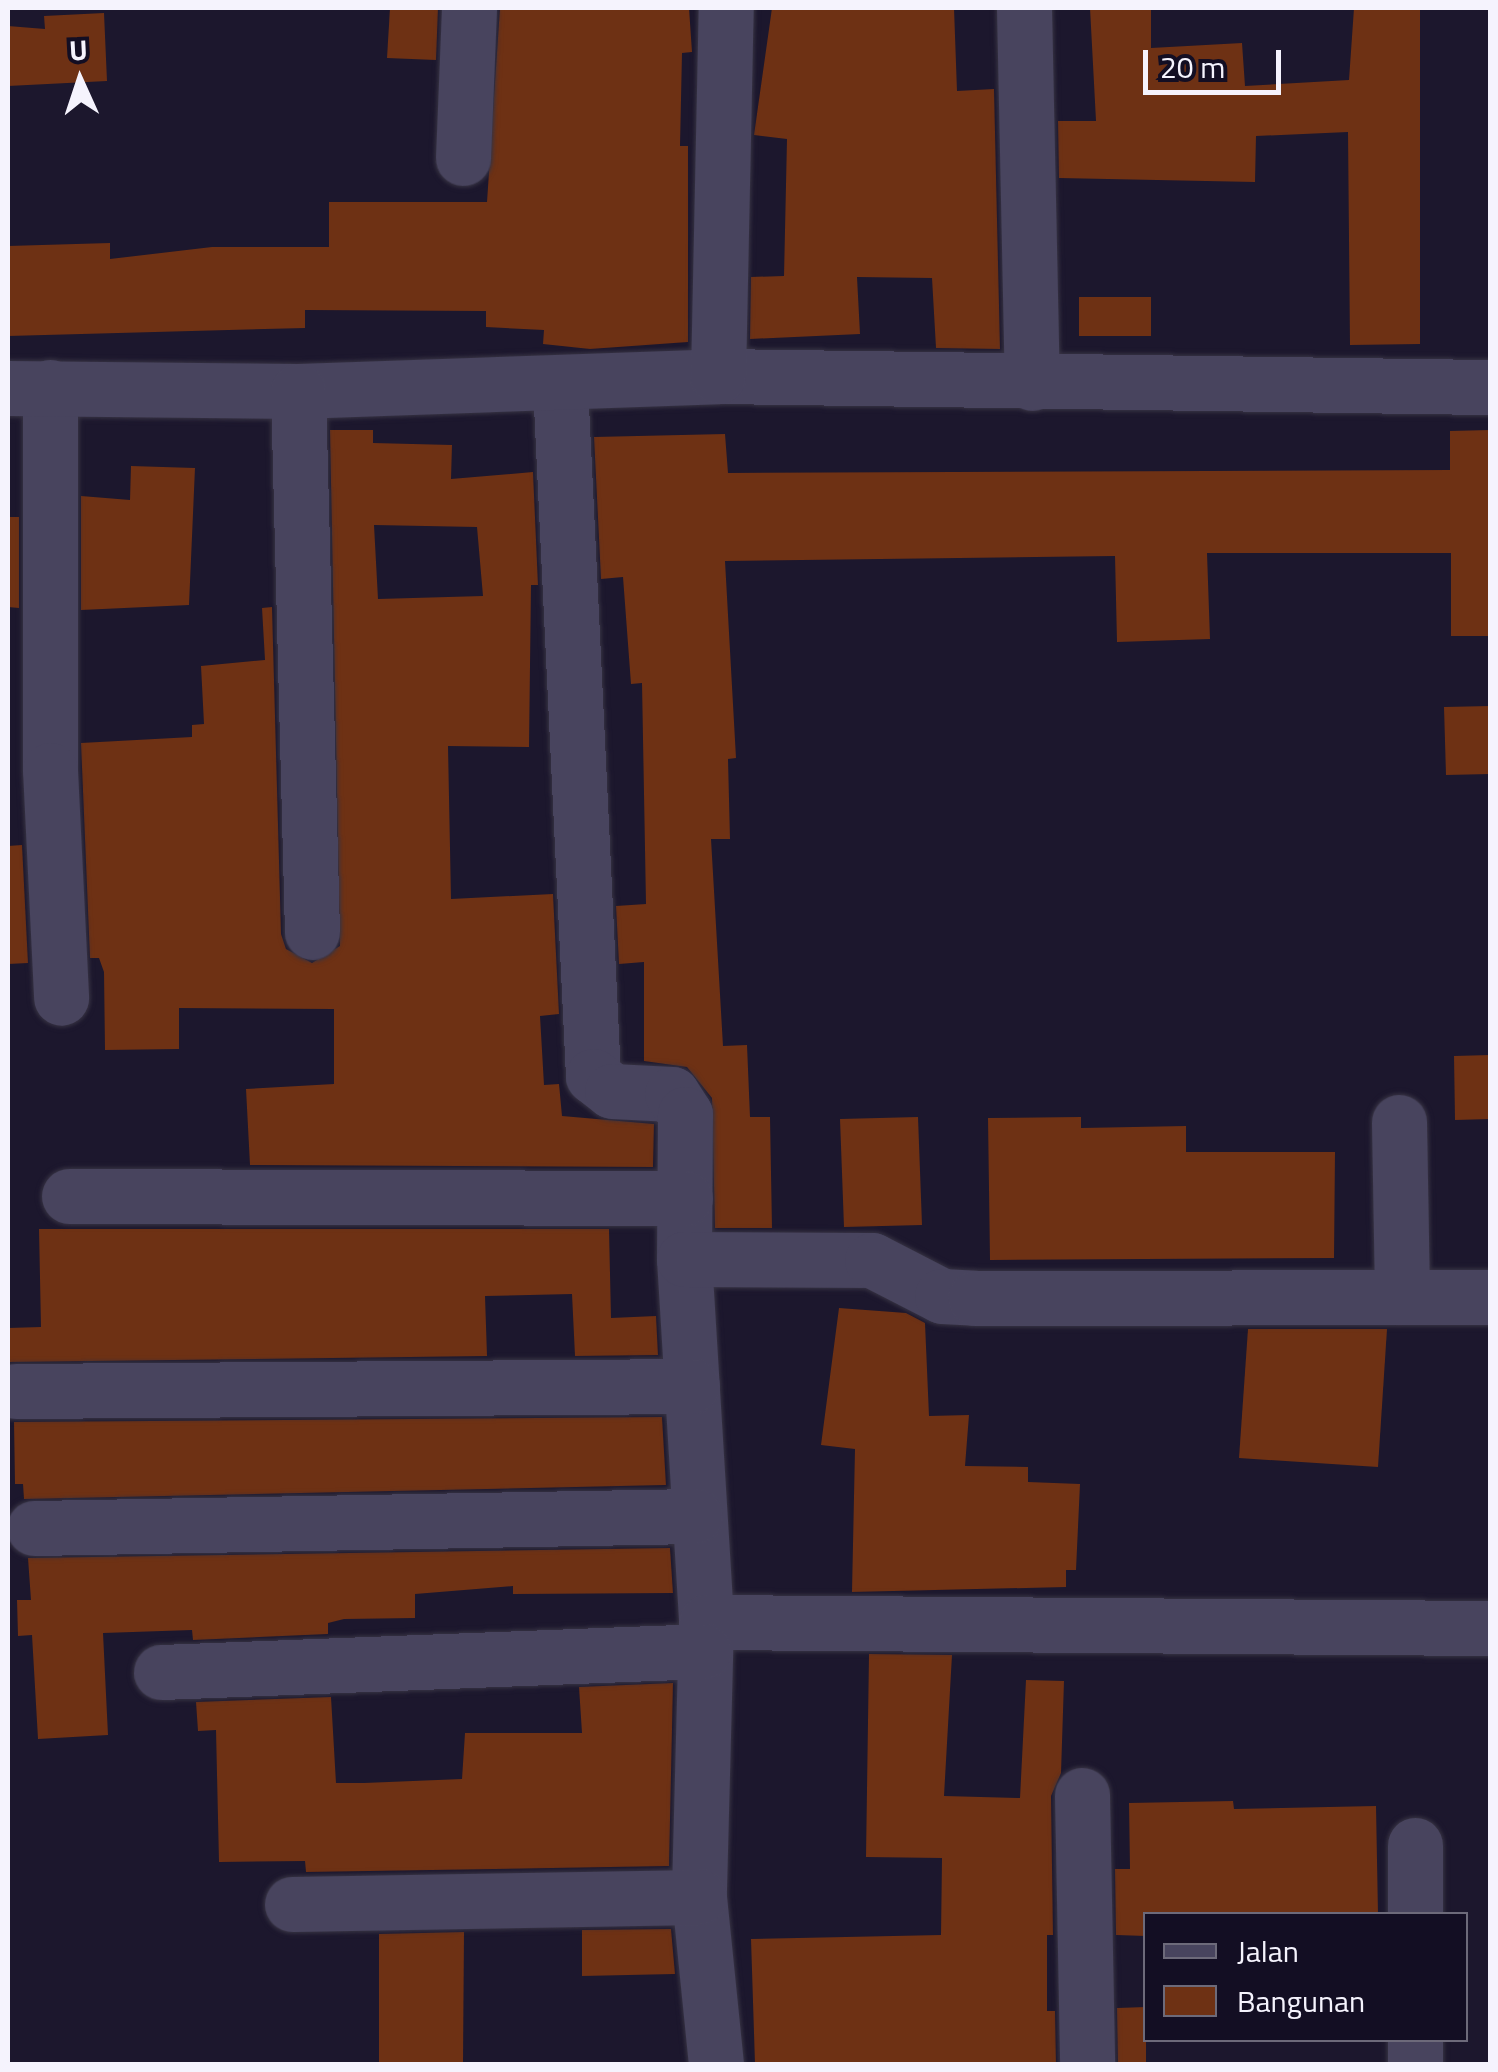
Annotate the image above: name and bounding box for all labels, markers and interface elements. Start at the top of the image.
text: U [68,28,89,71]
north arrow [30,30,130,130]
scale bar [1148,30,1286,92]
text: 20 m [1160,44,1225,90]
legend [1143,1912,1468,2042]
text: Jalan [1237,1928,1299,1974]
text: Bangunan [1237,1978,1365,2024]

